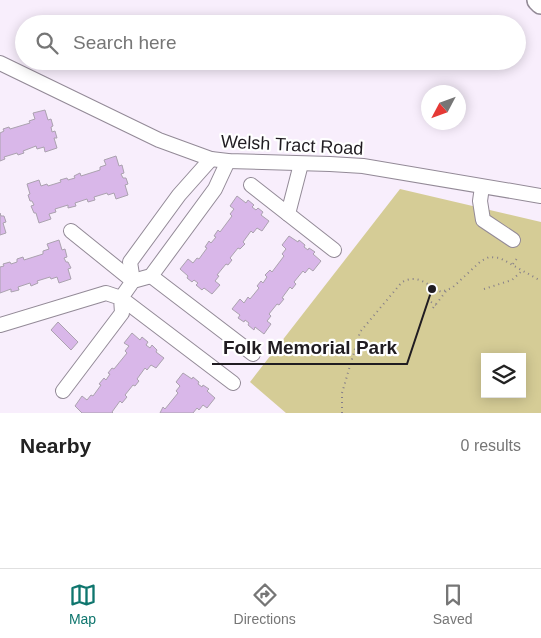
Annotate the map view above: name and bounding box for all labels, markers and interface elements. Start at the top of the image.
search box [15,15,526,70]
icon: search [33,29,61,57]
text: Search here [73,32,177,53]
north arrow [421,85,466,130]
street label: Welsh Tract Road [220,131,364,159]
callout: Folk Memorial Park [212,330,407,364]
text: Folk Memorial Park [223,337,398,358]
map controls [481,353,526,398]
button: layers [481,353,526,398]
text: Nearby [20,434,91,457]
text: 0 results [461,437,521,454]
tab: Map [69,581,97,627]
tab: Directions [234,581,296,627]
tab: Saved [433,581,472,627]

